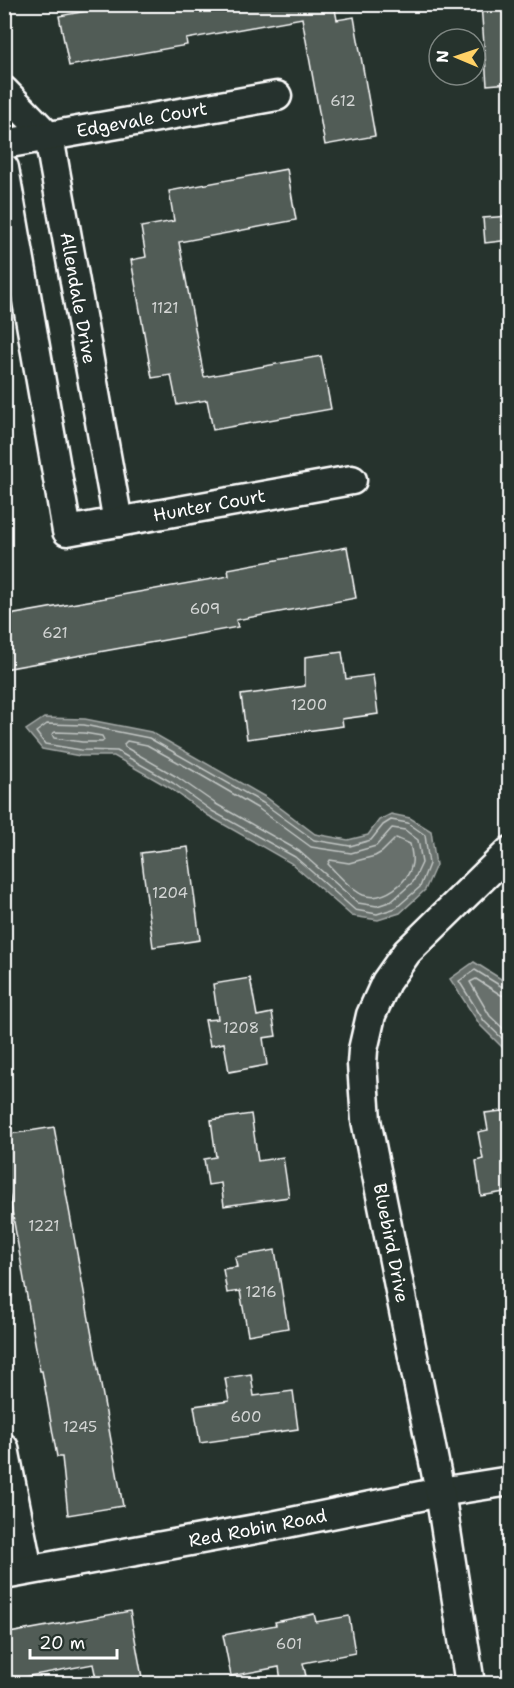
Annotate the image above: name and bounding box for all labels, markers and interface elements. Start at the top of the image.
north arrow [427,27,487,87]
text: N [432,50,453,63]
house number: 612 [330,91,356,111]
street label: Edgevale Court [75,96,209,143]
street label: Allendale Drive [54,230,101,366]
house number: 1121 [151,298,179,318]
street label: Hunter Court [151,484,268,527]
house number: 609 [190,599,220,619]
house number: 621 [42,623,68,643]
house number: 1200 [291,695,327,715]
house number: 1204 [152,883,188,903]
house number: 1208 [223,1018,259,1038]
street label: Bluebird Drive [368,1181,414,1305]
house number: 1221 [28,1216,60,1236]
house number: 1216 [245,1282,277,1302]
house number: 600 [231,1407,262,1427]
house number: 1245 [63,1417,97,1437]
street label: Red Robin Road [187,1503,329,1553]
scale bar [30,1622,117,1660]
text: 20 m [39,1631,85,1655]
house number: 601 [276,1634,302,1654]

